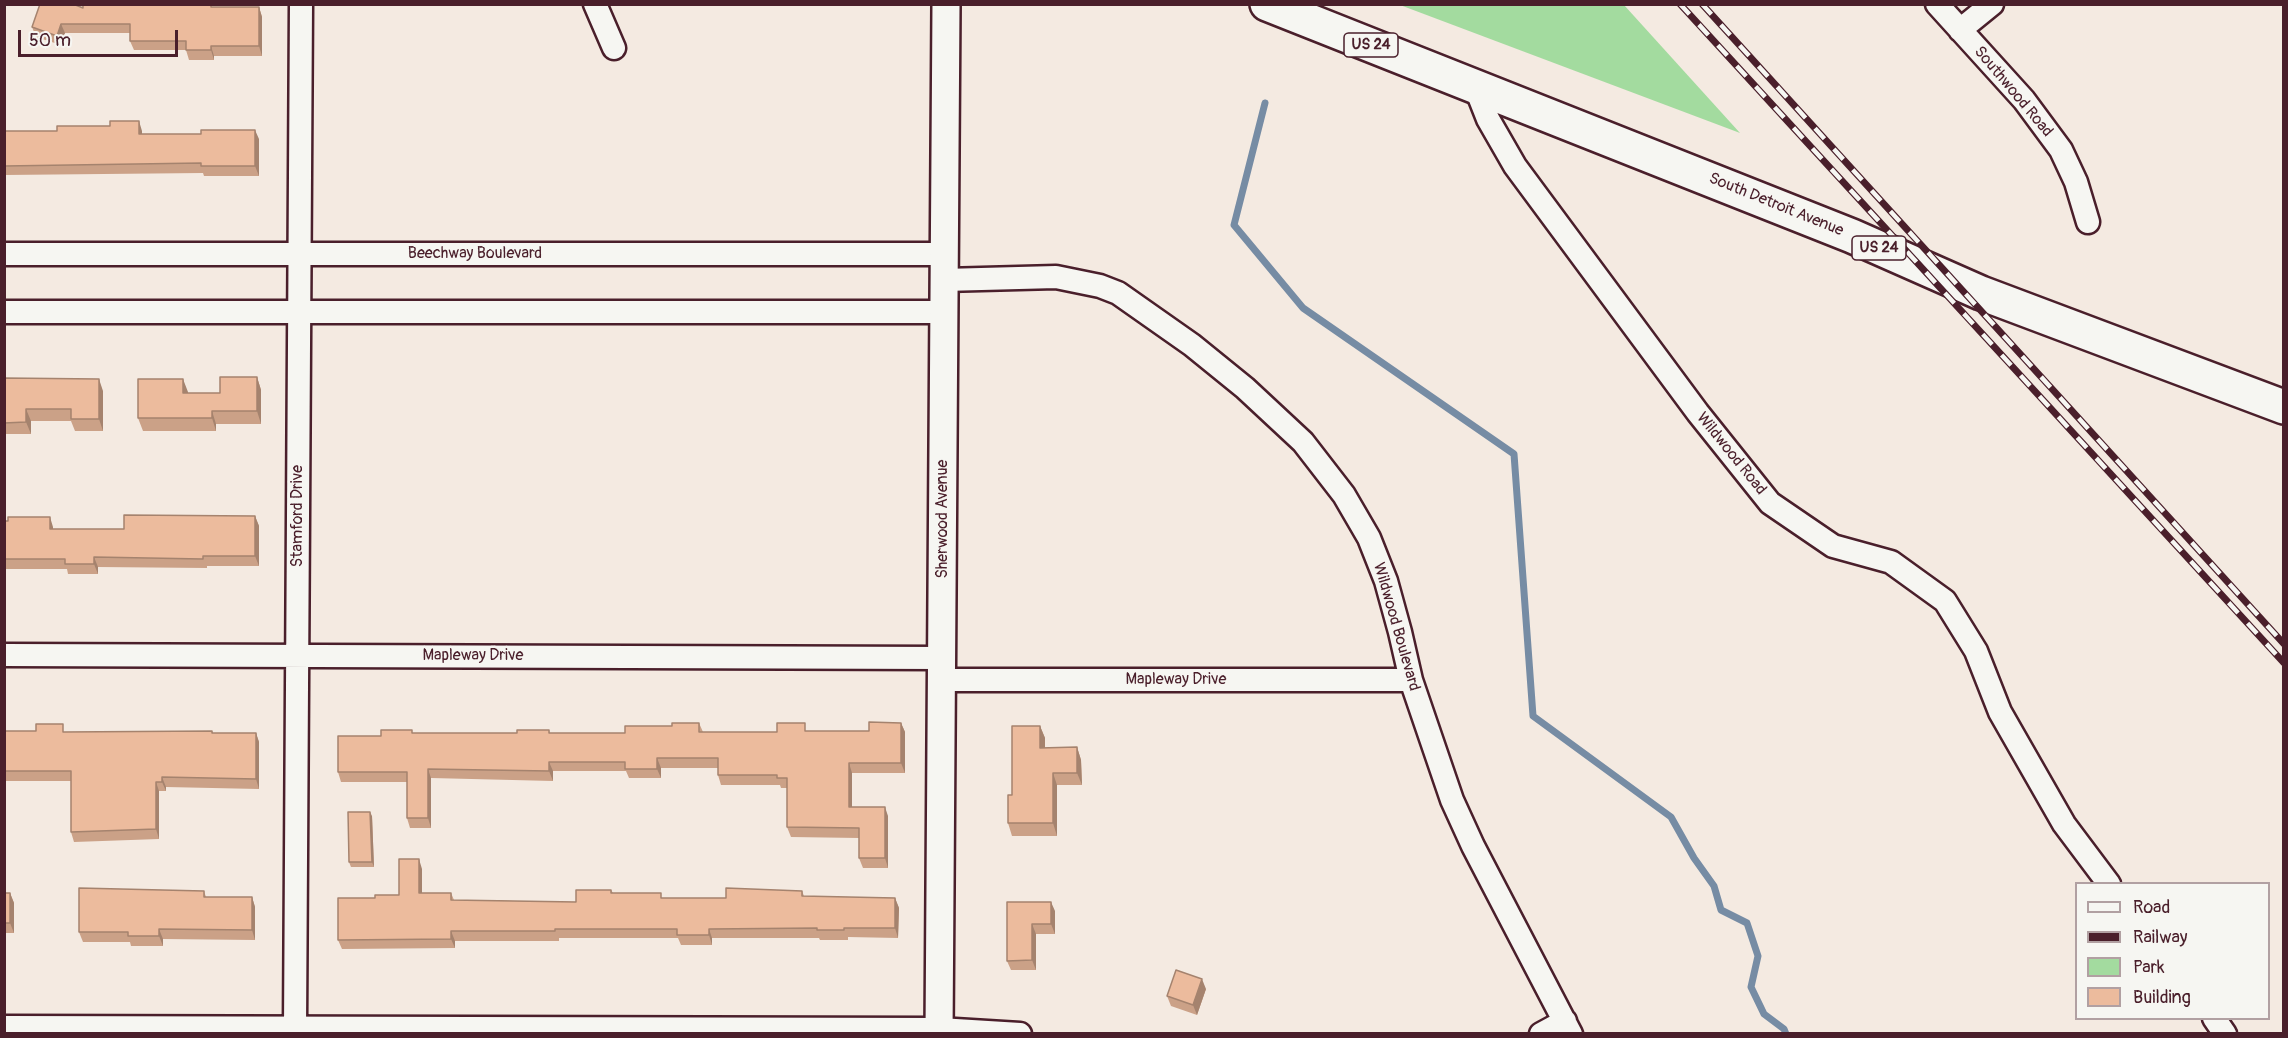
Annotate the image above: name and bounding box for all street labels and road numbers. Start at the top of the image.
road number: US 24 [1344,33,1398,57]
street label: Southwood Road [1970,43,2056,141]
street label: South Detroit Avenue [1706,169,1846,241]
road number: US 24 [1852,236,1906,260]
street label: Beechway Boulevard [408,244,542,264]
street label: Wildwood Road [1692,409,1770,499]
street label: Sherwood Avenue [933,460,953,578]
street label: Stamford Drive [288,465,308,567]
street label: Wildwood Boulevard [1368,561,1424,693]
street label: Mapleway Drive [423,646,523,666]
street label: Mapleway Drive [1126,670,1226,690]

